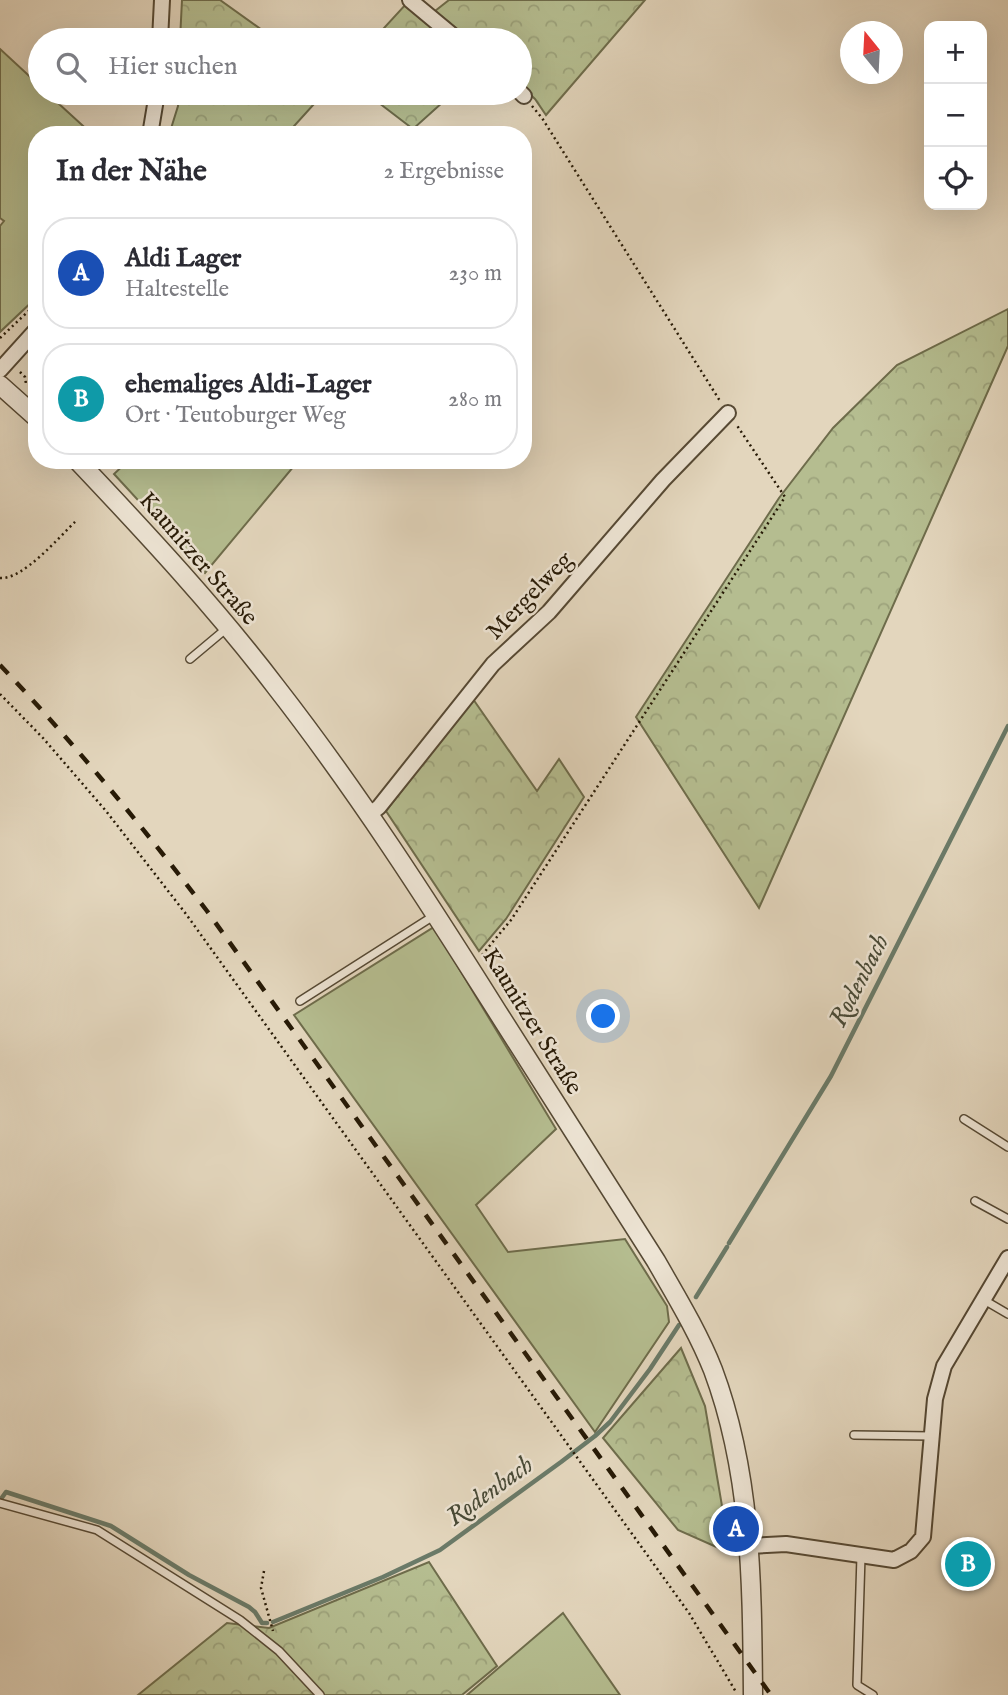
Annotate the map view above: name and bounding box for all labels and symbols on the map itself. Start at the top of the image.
north arrow [840,21,903,84]
street label: Kaunitzer Straße [131,486,264,632]
street label: Mergelweg [480,544,581,647]
water label: Rodenbach [822,929,897,1033]
street label: Kaunitzer Straße [474,943,589,1101]
your location [586,999,620,1033]
water label: Rodenbach [440,1449,540,1534]
pin: A [713,1503,759,1555]
pin: B [945,1538,991,1590]

